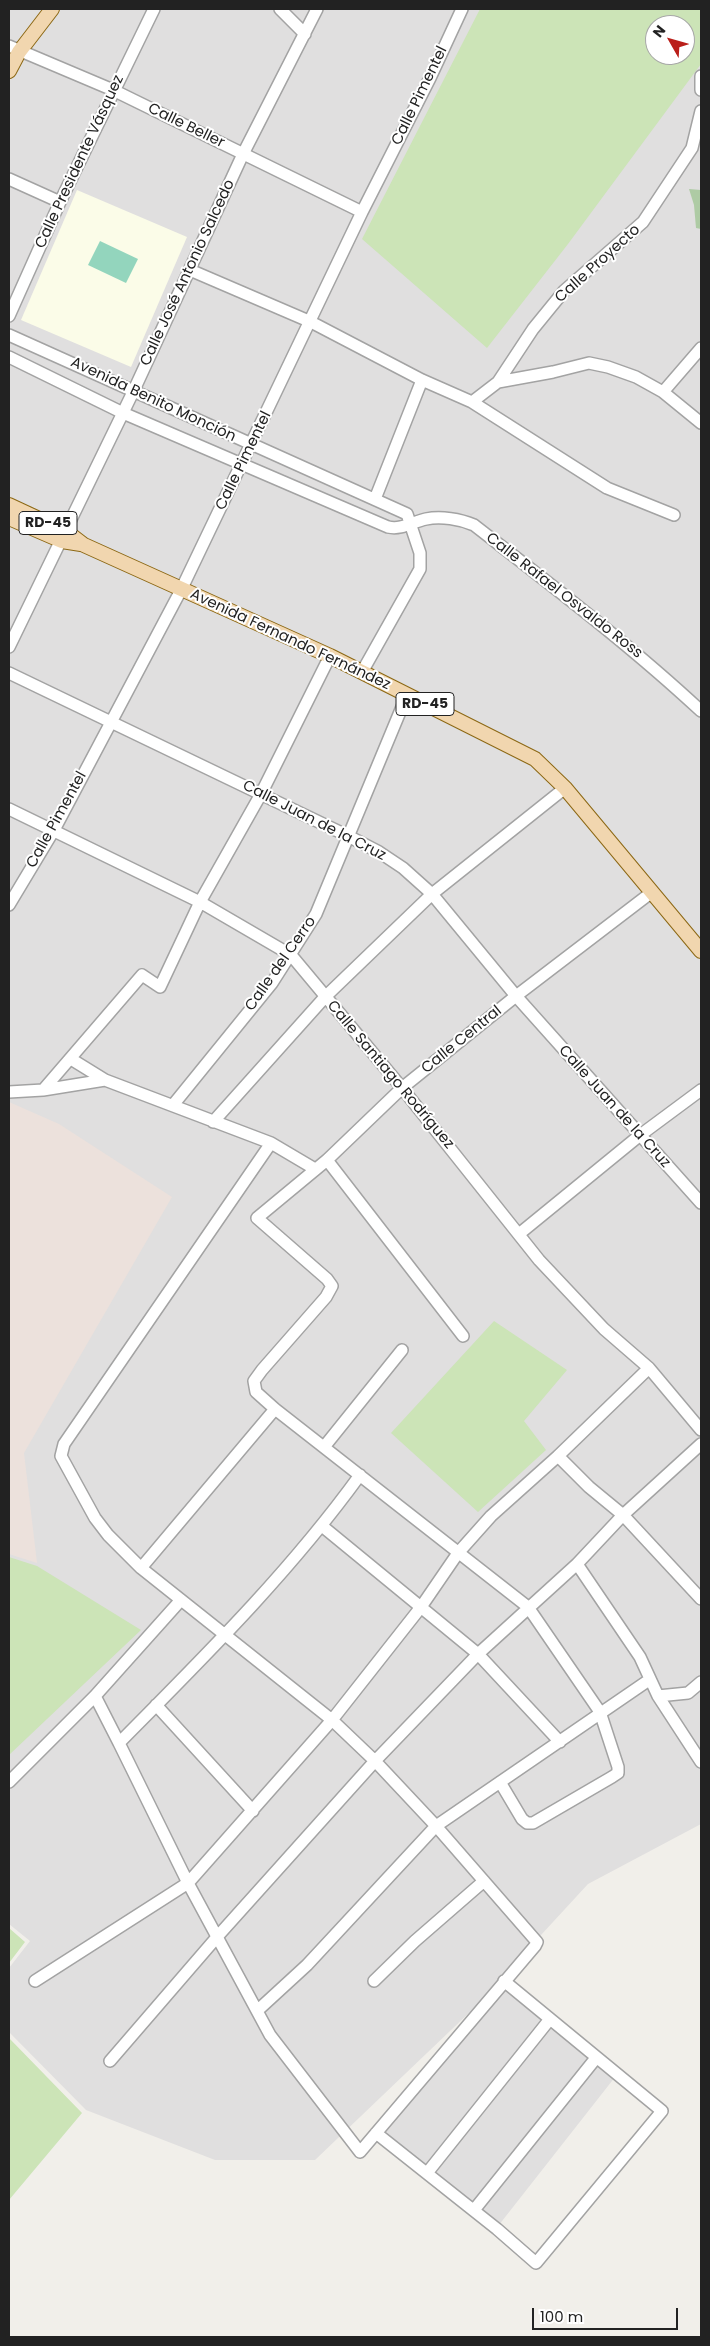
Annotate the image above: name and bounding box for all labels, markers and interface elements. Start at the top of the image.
north arrow [645,15,695,65]
text: N [648,21,670,42]
street label: Calle Pimentel [388,44,452,148]
street label: Calle Presidente Vásquez [32,72,128,252]
street label: Calle Beller [145,100,227,152]
street label: Calle José Antonio Salcedo [137,177,239,369]
street label: Calle Proyecto [552,221,644,307]
street label: Avenida Benito Monción [67,354,239,446]
street label: Calle Pimentel [212,409,276,513]
road number: RD-45 [19,512,77,534]
street label: Calle Rafael Osvaldo Ross [482,529,646,663]
street label: Avenida Fernando Fernández [187,586,393,694]
road number: RD-45 [396,692,454,716]
street label: Calle Pimentel [23,769,91,871]
street label: Calle Juan de la Cruz [239,777,389,865]
street label: Calle del Cerro [242,913,320,1015]
street label: Calle Santiago Rodríguez [323,997,457,1153]
street label: Calle Central [418,1002,506,1078]
street label: Calle Juan de la Cruz [554,1042,674,1172]
scale bar [535,2298,681,2330]
text: 100 m [540,2306,583,2327]

